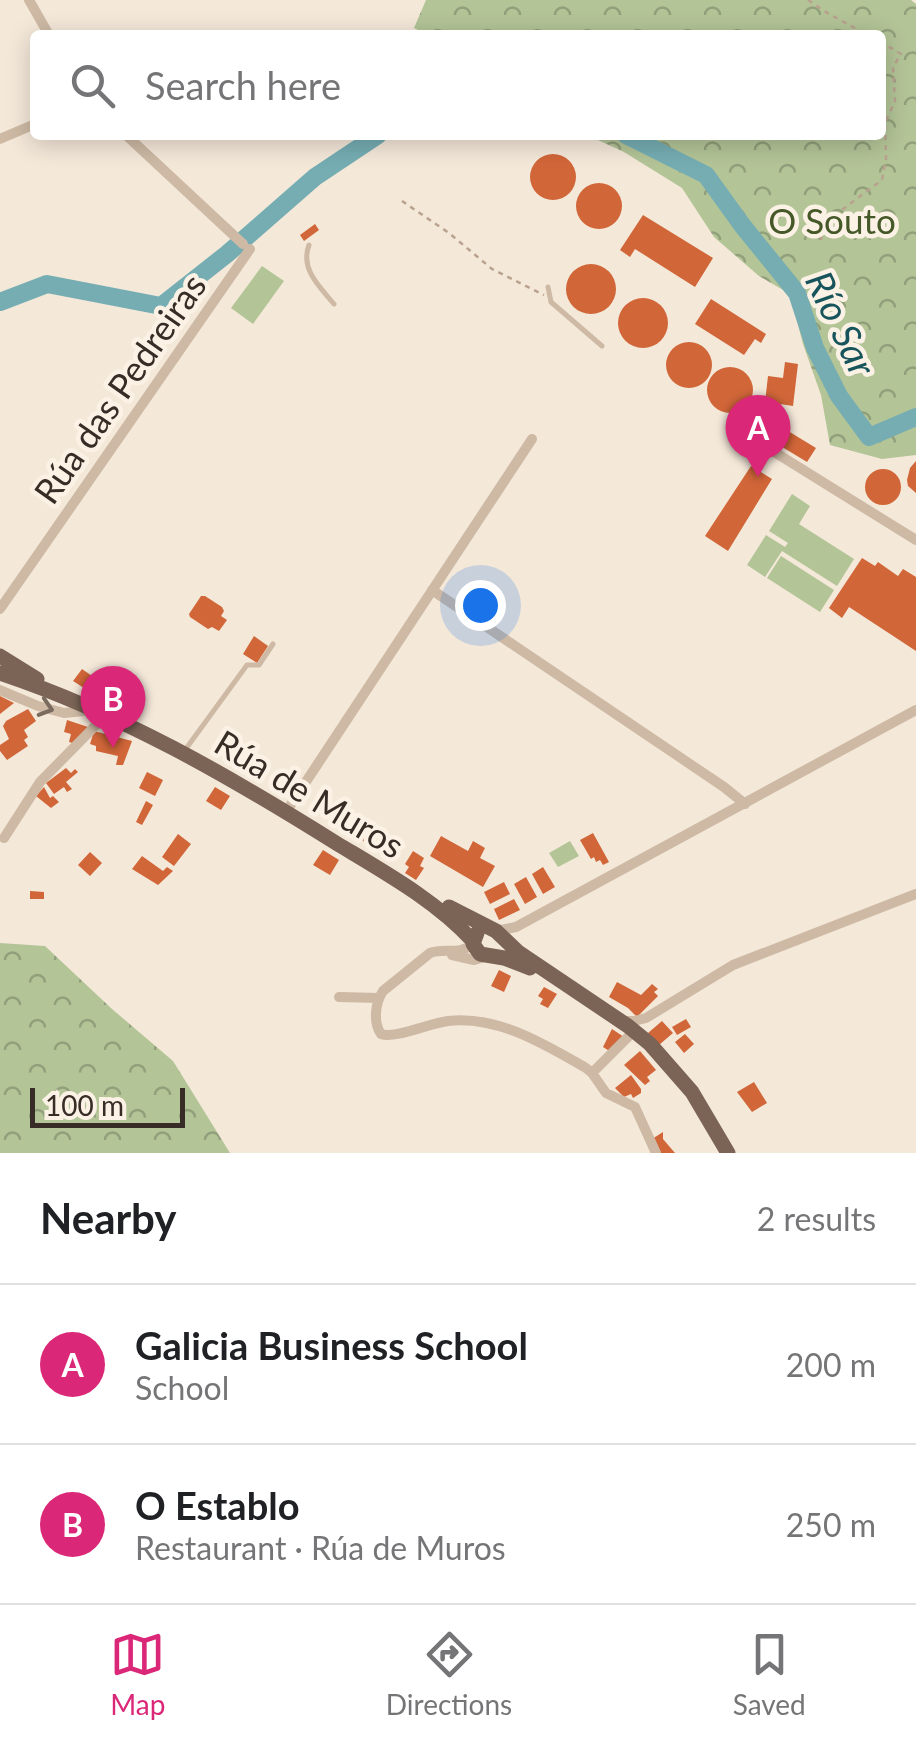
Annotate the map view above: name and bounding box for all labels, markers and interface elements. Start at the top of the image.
search box [30,30,886,140]
icon: search [65,58,120,113]
text: Search here [145,62,341,108]
park label: O Souto [768,199,896,241]
water label: Río Sar [797,263,887,384]
street label: Rúa das Pedreiras [24,265,214,511]
pin: A [726,394,790,477]
your location [455,580,506,631]
pin: B [80,666,146,748]
one-way arrow [37,696,54,717]
street label: Rúa de Muros [208,720,412,866]
scale bar [30,1083,185,1128]
text: 100 m [45,1088,124,1122]
text: Nearby [40,1193,177,1243]
text: 2 results [757,1199,876,1238]
text: Galicia Business School [135,1322,528,1368]
text: A [61,1345,84,1384]
text: 200 m [786,1345,876,1384]
text: School [135,1368,229,1407]
text: O Establo [135,1482,299,1528]
text: B [62,1505,83,1544]
text: 250 m [786,1505,876,1544]
text: Restaurant · Rúa de Muros [135,1528,506,1567]
tab: Map [110,1627,165,1721]
tab: Directions [386,1627,512,1721]
tab: Saved [733,1627,806,1721]

